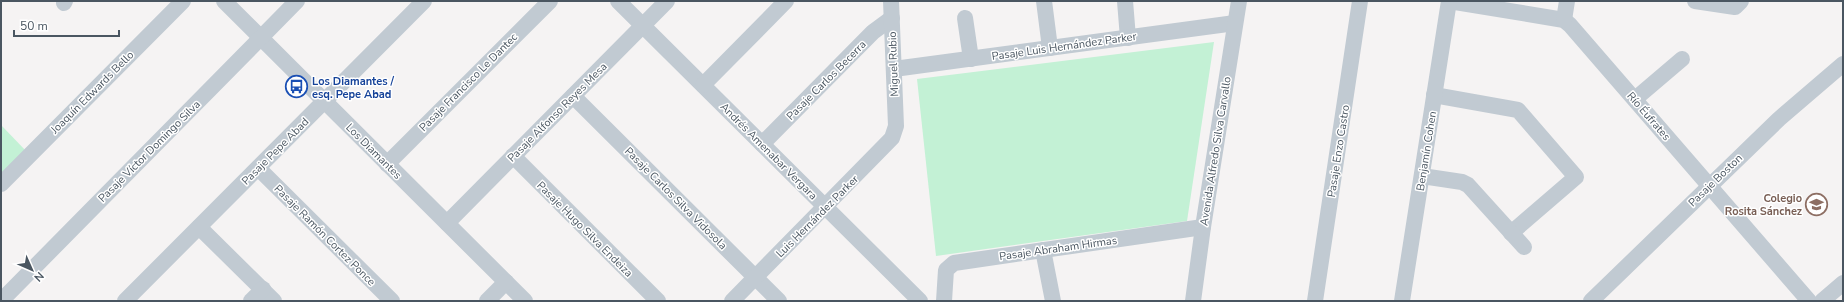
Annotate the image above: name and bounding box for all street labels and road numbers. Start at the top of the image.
street label: Pasaje Luis Hernández Parker [991,29,1137,64]
street label: Pasaje Francisco Le Dantec [416,30,521,135]
street label: Miguel Rubio [885,31,902,97]
street label: Pasaje Carlos Becerra [783,37,870,124]
street label: Joaquín Edwards Bello [47,48,137,138]
street label: Pasaje Alfonso Reyes Mesa [504,59,611,165]
street label: Avenida Alfredo Silva Carvallo [1196,75,1235,227]
street label: Río Éufrates [1623,88,1675,144]
street label: Pasaje Víctor Domingo Silva [95,97,204,206]
street label: Andrés Amenabar Vergara [717,100,821,203]
street label: Pasaje Enzo Castro [1324,104,1353,198]
street label: Benjamín Cohen [1413,110,1440,192]
street label: Pasaje Pepe Abad [238,114,312,188]
street label: Los Diamantes [342,120,405,183]
street label: Pasaje Carlos Silva Vidosola [621,144,730,253]
street label: Pasaje Boston [1685,151,1746,210]
street label: Luis Hernández Parker [773,172,862,261]
street label: Pasaje Hugo Silva Endeiza [533,178,636,281]
street label: Pasaje Ramón Cortez Ponce [271,181,379,289]
street label: Pasaje Abraham Hirmas [998,233,1118,264]

